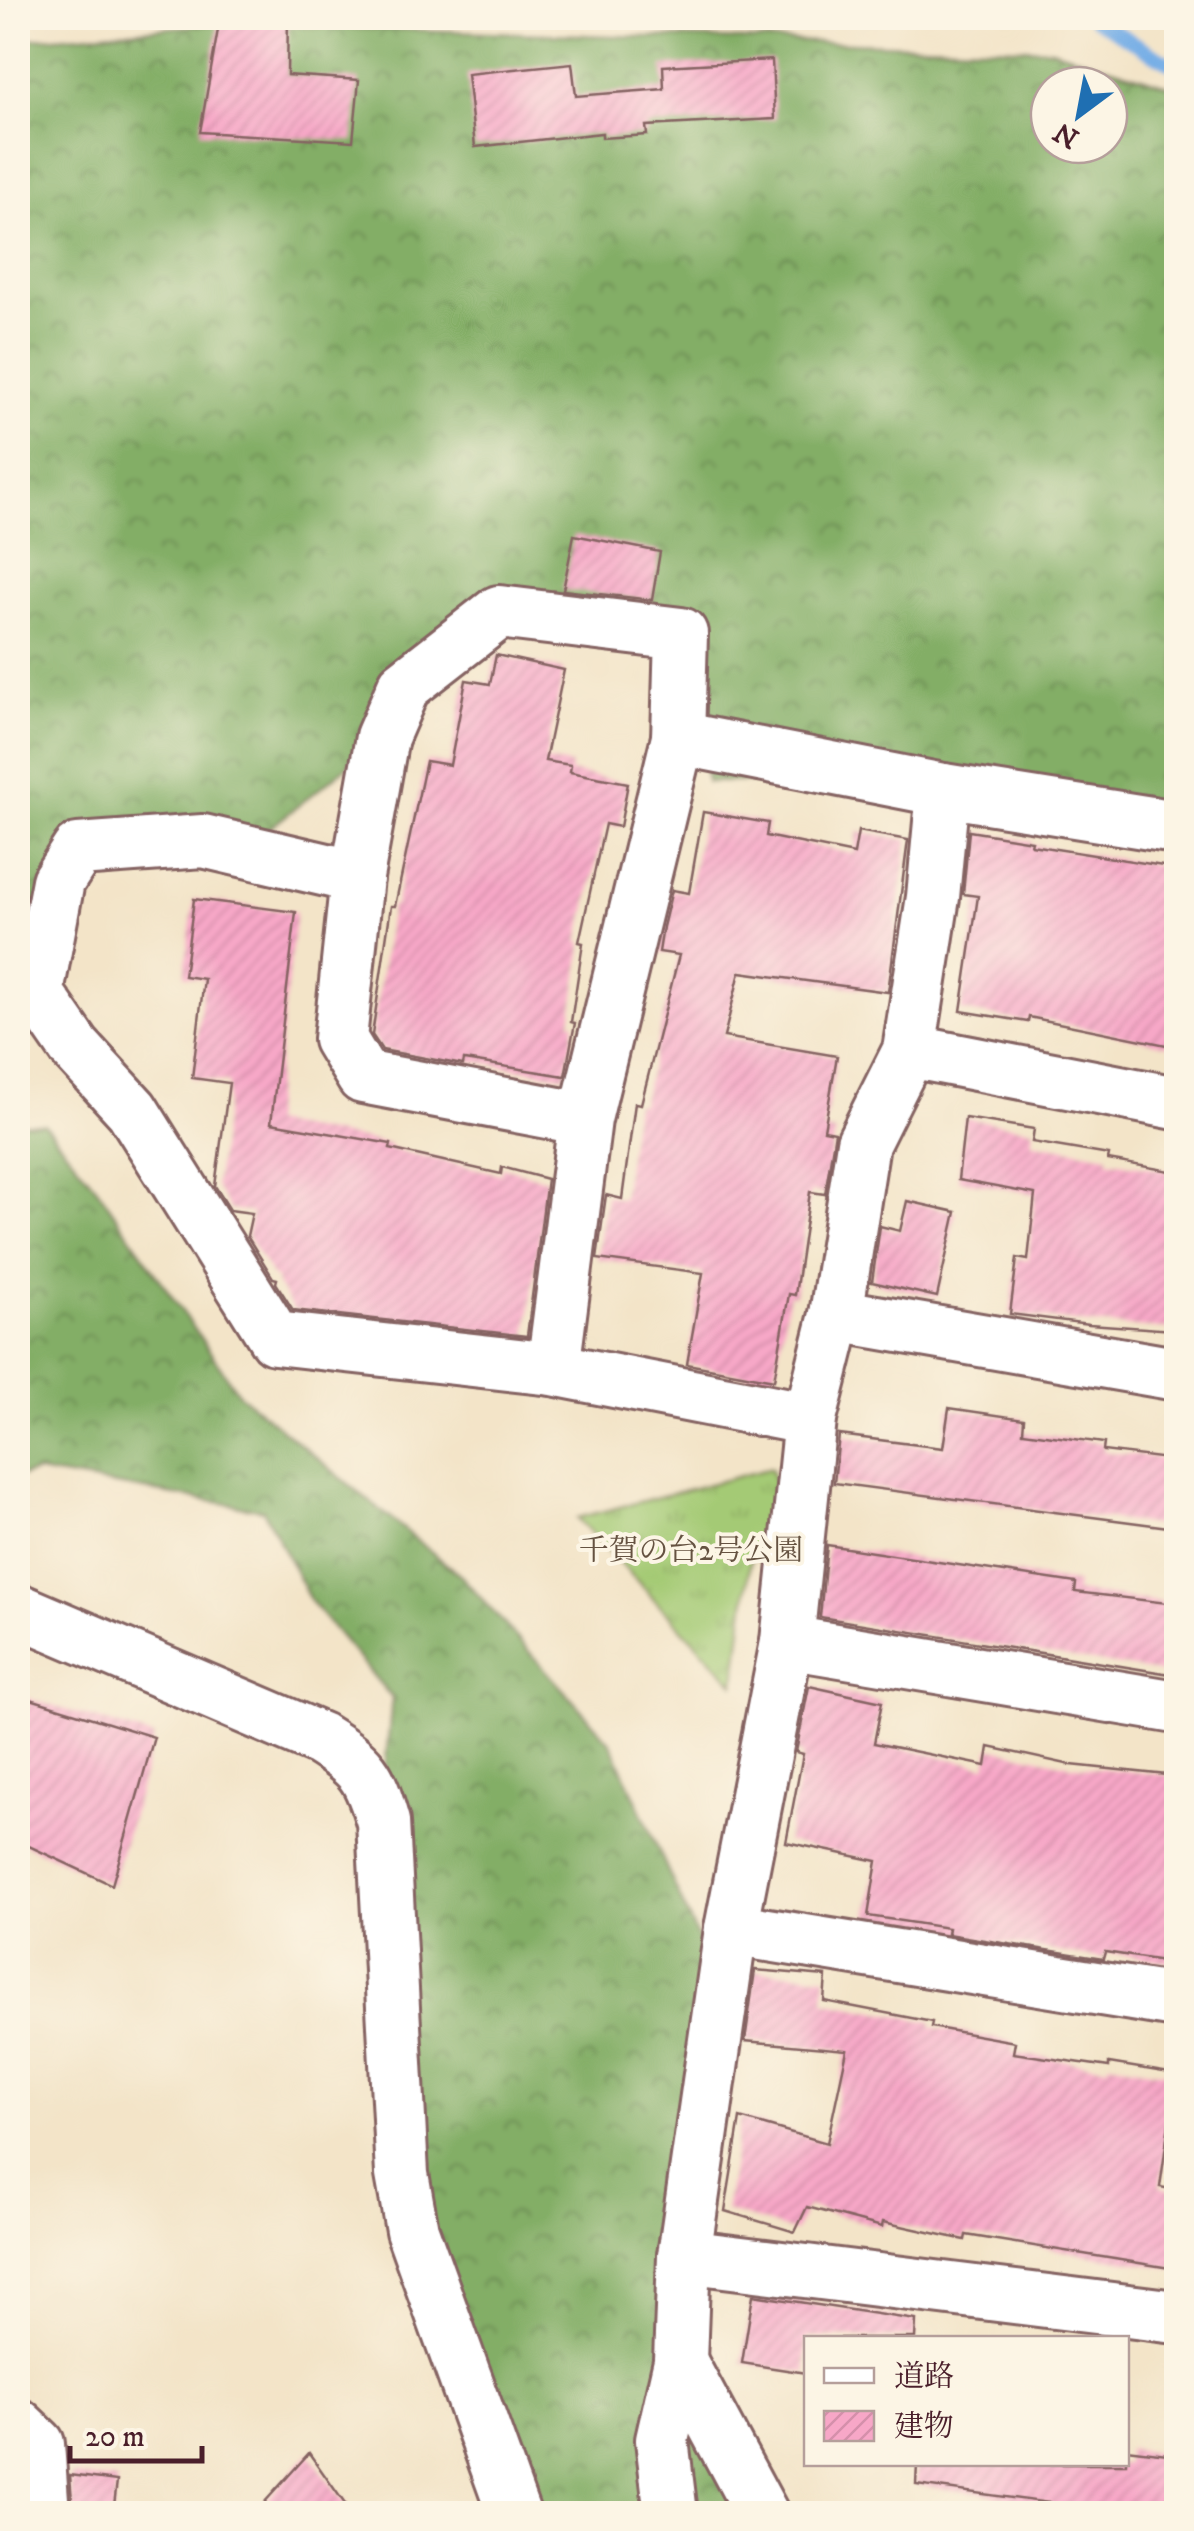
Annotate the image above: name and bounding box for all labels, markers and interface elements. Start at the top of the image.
north arrow [1029,65,1129,165]
text: N [1048,114,1086,156]
park label: 千賀の台2号公園 [579,1533,803,1570]
legend [804,2336,1129,2466]
text: 道路 [894,2359,954,2396]
scale bar [70,2401,202,2463]
text: 建物 [894,2409,954,2446]
text: 20 m [85,2419,145,2456]

